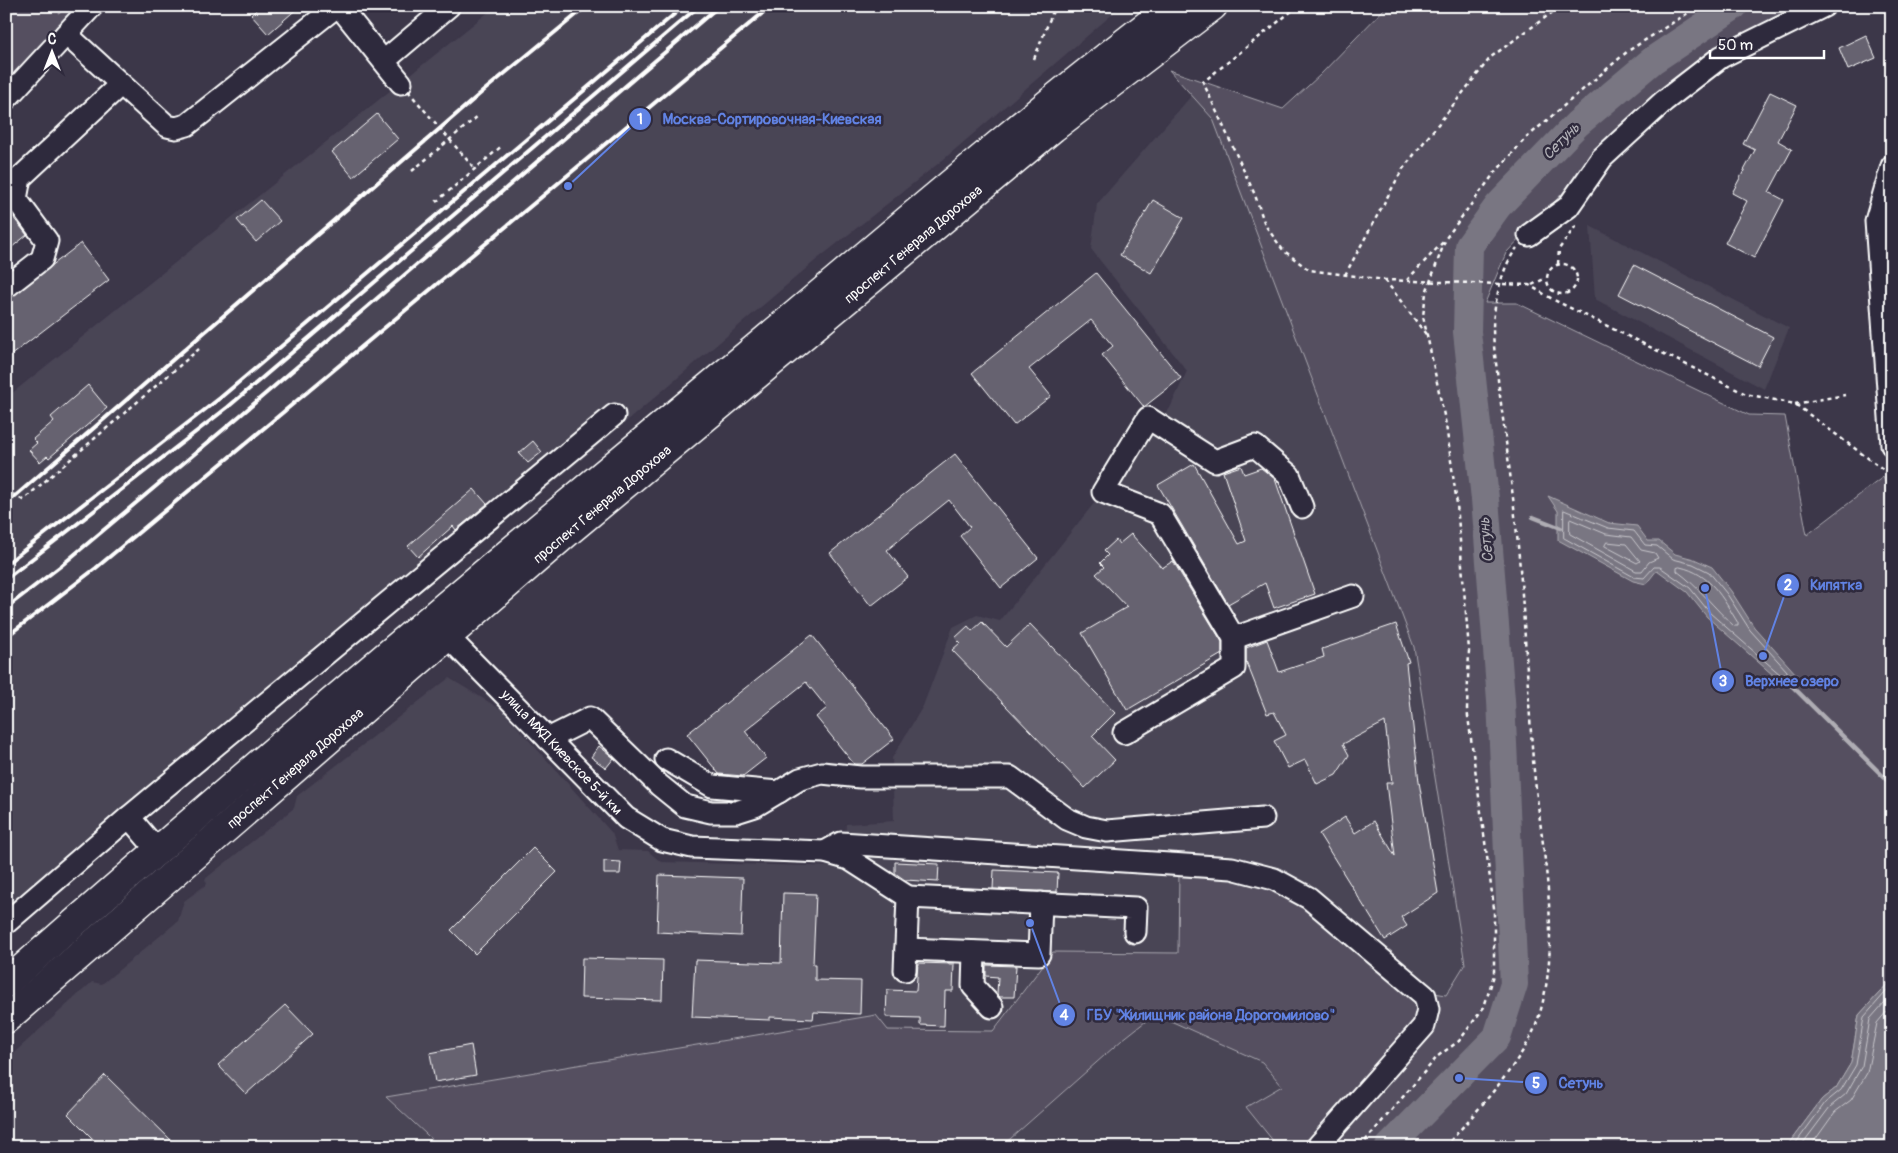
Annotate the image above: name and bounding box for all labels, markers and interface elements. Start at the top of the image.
north arrow [28,28,78,78]
scale bar [1710,28,1824,60]
text: С [48,31,57,48]
text: 50 m [1718,36,1753,55]
callout: Москва-Сортировочная-Киевская [628,104,892,134]
text: 1 [637,110,643,129]
text: Москва-Сортировочная-Киевская [662,110,882,129]
water label: Сетунь [1539,119,1584,164]
street label: проспект Генерала Дорохова [841,182,986,307]
street label: проспект Генерала Дорохова [530,442,675,567]
water label: Сетунь [1475,517,1498,563]
callout: Кипятка [1775,570,1872,600]
text: 2 [1784,576,1792,595]
text: Кипятка [1810,576,1862,595]
callout: Верхнее озеро [1710,666,1849,696]
text: 3 [1719,672,1727,691]
text: Верхнее озеро [1745,672,1839,691]
street label: улица МЖД Киевское 5-й км [497,685,626,818]
street label: проспект Генерала Дорохова [224,705,367,832]
callout: ГБУ "Жилищник района Дорогомилово" [1051,1000,1345,1030]
text: 4 [1060,1006,1069,1025]
text: ГБУ "Жилищник района Дорогомилово" [1087,1006,1335,1025]
callout: Сетунь [1524,1068,1614,1098]
text: 5 [1532,1074,1540,1093]
text: Сетунь [1559,1074,1604,1093]

